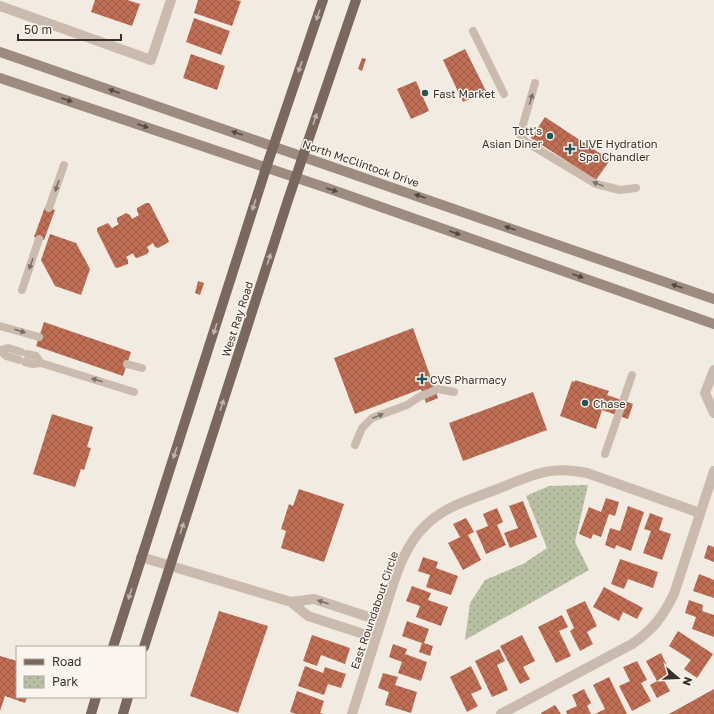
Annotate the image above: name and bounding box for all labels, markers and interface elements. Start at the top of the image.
one-way arrow [315,9,321,21]
scale bar [18,16,121,42]
text: 50 m [24,22,52,37]
one-way arrow [297,61,303,73]
place label: Fast Market [433,87,495,100]
one-way arrow [107,88,119,94]
marker: Fast Market [420,88,430,98]
one-way arrow [528,93,534,105]
one-way arrow [61,97,73,103]
one-way arrow [313,112,319,124]
one-way arrow [138,123,150,129]
place label: Tott's Asian Diner [482,124,543,150]
one-way arrow [230,130,242,136]
marker: Tott's Asian Diner [545,131,555,141]
street label: North McClintock Drive [301,137,421,189]
place label: LIVE Hydration Spa Chandler [579,137,658,163]
marker: LIVE Hydration Spa Chandler [564,143,576,155]
one-way arrow [54,181,60,193]
one-way arrow [592,181,604,187]
one-way arrow [327,188,339,194]
one-way arrow [413,193,425,199]
one-way arrow [251,200,257,212]
one-way arrow [503,224,515,230]
one-way arrow [449,231,461,237]
one-way arrow [266,253,272,265]
one-way arrow [27,259,33,271]
one-way arrow [572,274,584,280]
street label: West Ray Road [219,280,255,358]
one-way arrow [671,283,683,289]
one-way arrow [212,323,218,335]
one-way arrow [14,328,26,334]
place label: CVS Pharmacy [430,373,507,386]
marker: CVS Pharmacy [417,374,427,384]
one-way arrow [90,377,102,383]
place label: Chase [593,397,626,410]
one-way arrow [220,398,226,410]
marker: Chase [580,398,590,408]
one-way arrow [372,412,384,418]
one-way arrow [172,447,178,459]
one-way arrow [180,522,186,534]
street label: East Roundabout Circle [348,549,400,671]
one-way arrow [126,588,132,600]
one-way arrow [316,599,328,605]
legend [16,646,146,698]
text: Road [52,654,81,669]
north arrow [658,658,698,698]
text: Park [52,674,78,689]
text: N [680,675,695,687]

